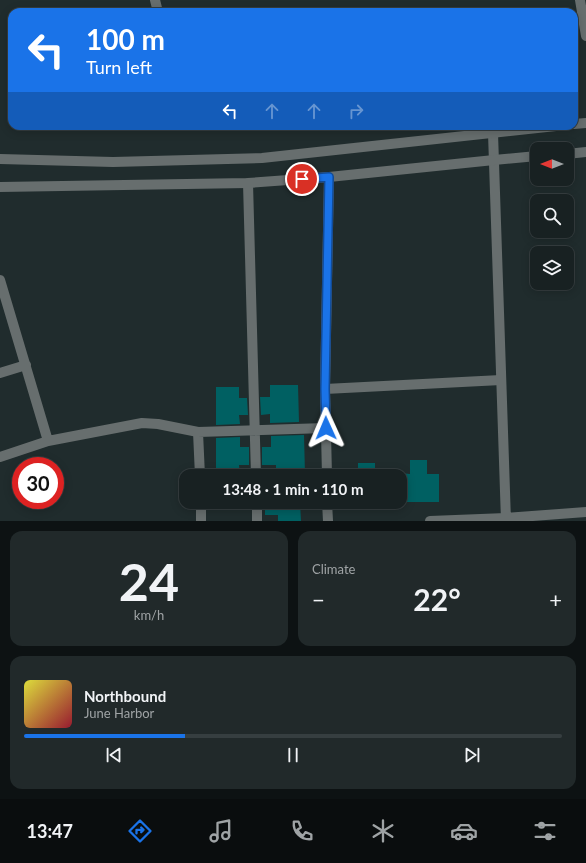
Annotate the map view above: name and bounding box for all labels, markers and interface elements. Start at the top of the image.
text: 100 m [86,22,165,56]
icon: left [20,24,72,76]
text: Turn left [86,56,152,78]
icon: left [219,100,241,122]
icon: ahead [261,100,283,122]
icon: ahead [303,100,325,122]
icon: right [345,100,367,122]
north arrow [530,142,574,186]
map controls [530,142,574,290]
pin [285,162,319,196]
icon: arrive [291,168,313,190]
button: search [530,194,574,238]
button: layers [530,246,574,290]
position arrow [305,407,347,449]
speed limit sign: 30 [12,457,64,509]
text: 13:48 · 1 min · 110 m [223,480,363,498]
text: 24 [119,550,179,612]
text: Climate [312,561,355,577]
text: 22° [413,581,461,617]
text: − [312,586,325,613]
text: + [549,586,562,613]
text: km/h [134,607,164,623]
text: Northbound [84,687,166,705]
text: June Harbor [84,705,154,721]
icon: previous [103,744,125,766]
icon: pause [282,744,304,766]
icon: next [461,744,483,766]
icon: directions [126,817,154,845]
icon: music [207,817,235,845]
icon: phone [288,817,316,845]
icon: climate [369,817,397,845]
icon: car [450,817,478,845]
icon: filters [531,817,559,845]
text: 13:47 [27,820,73,842]

